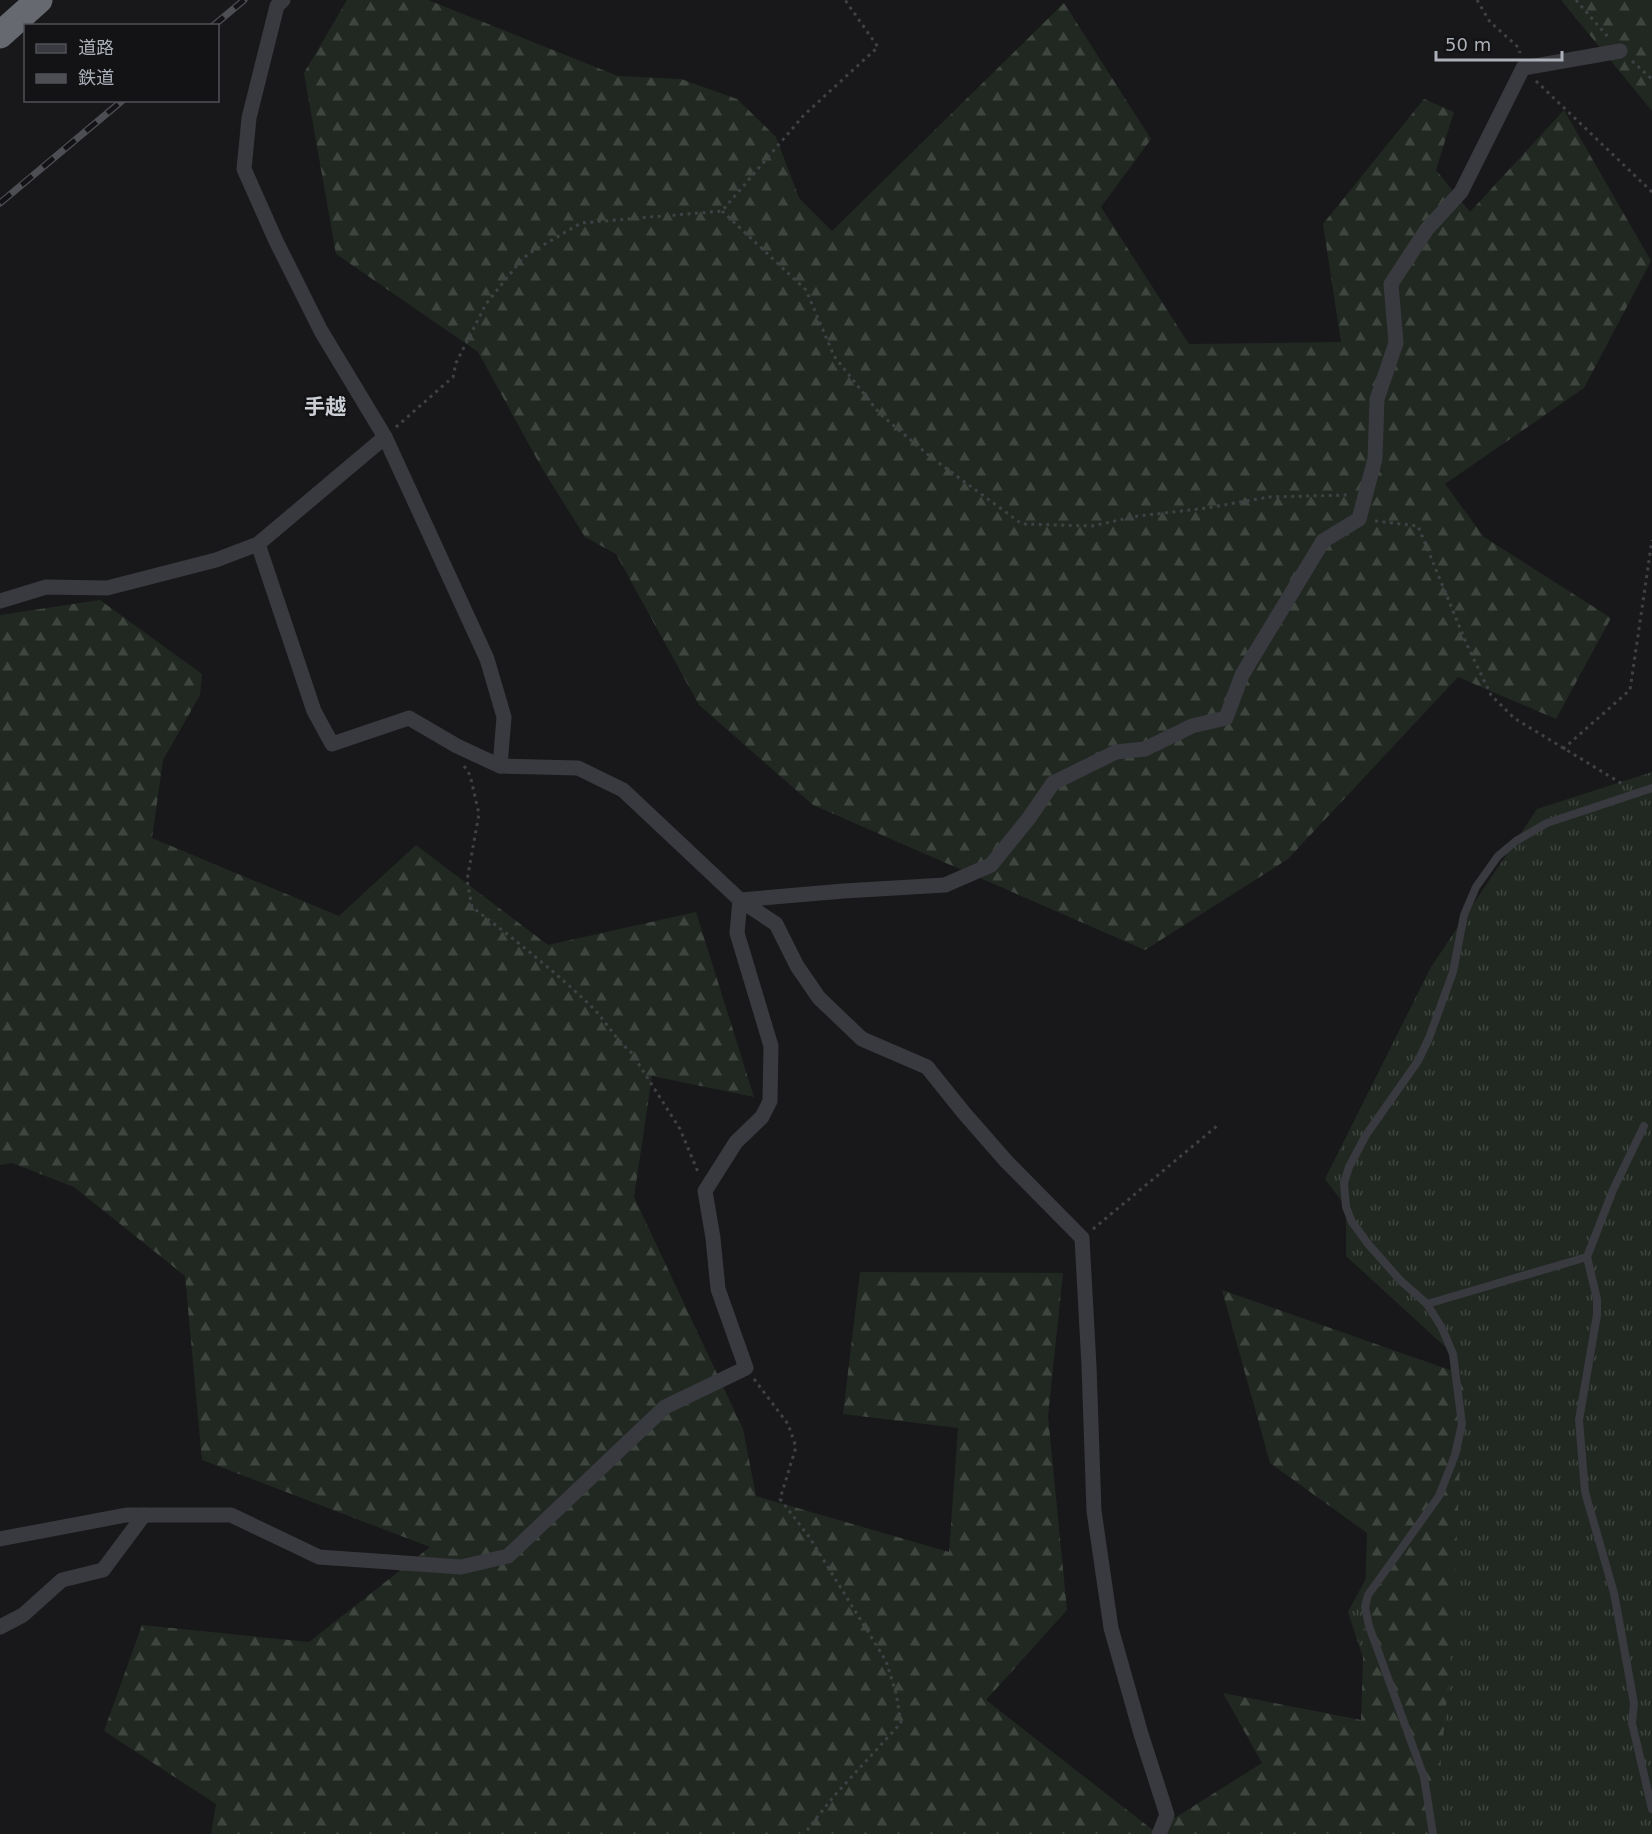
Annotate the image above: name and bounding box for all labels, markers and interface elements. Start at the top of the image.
legend [24,24,219,102]
scale bar [1436,24,1562,62]
text: 50 m [1445,34,1491,55]
text: 道路 [78,37,114,58]
text: 鉄道 [78,67,114,88]
district label: 手越 [304,395,346,419]

